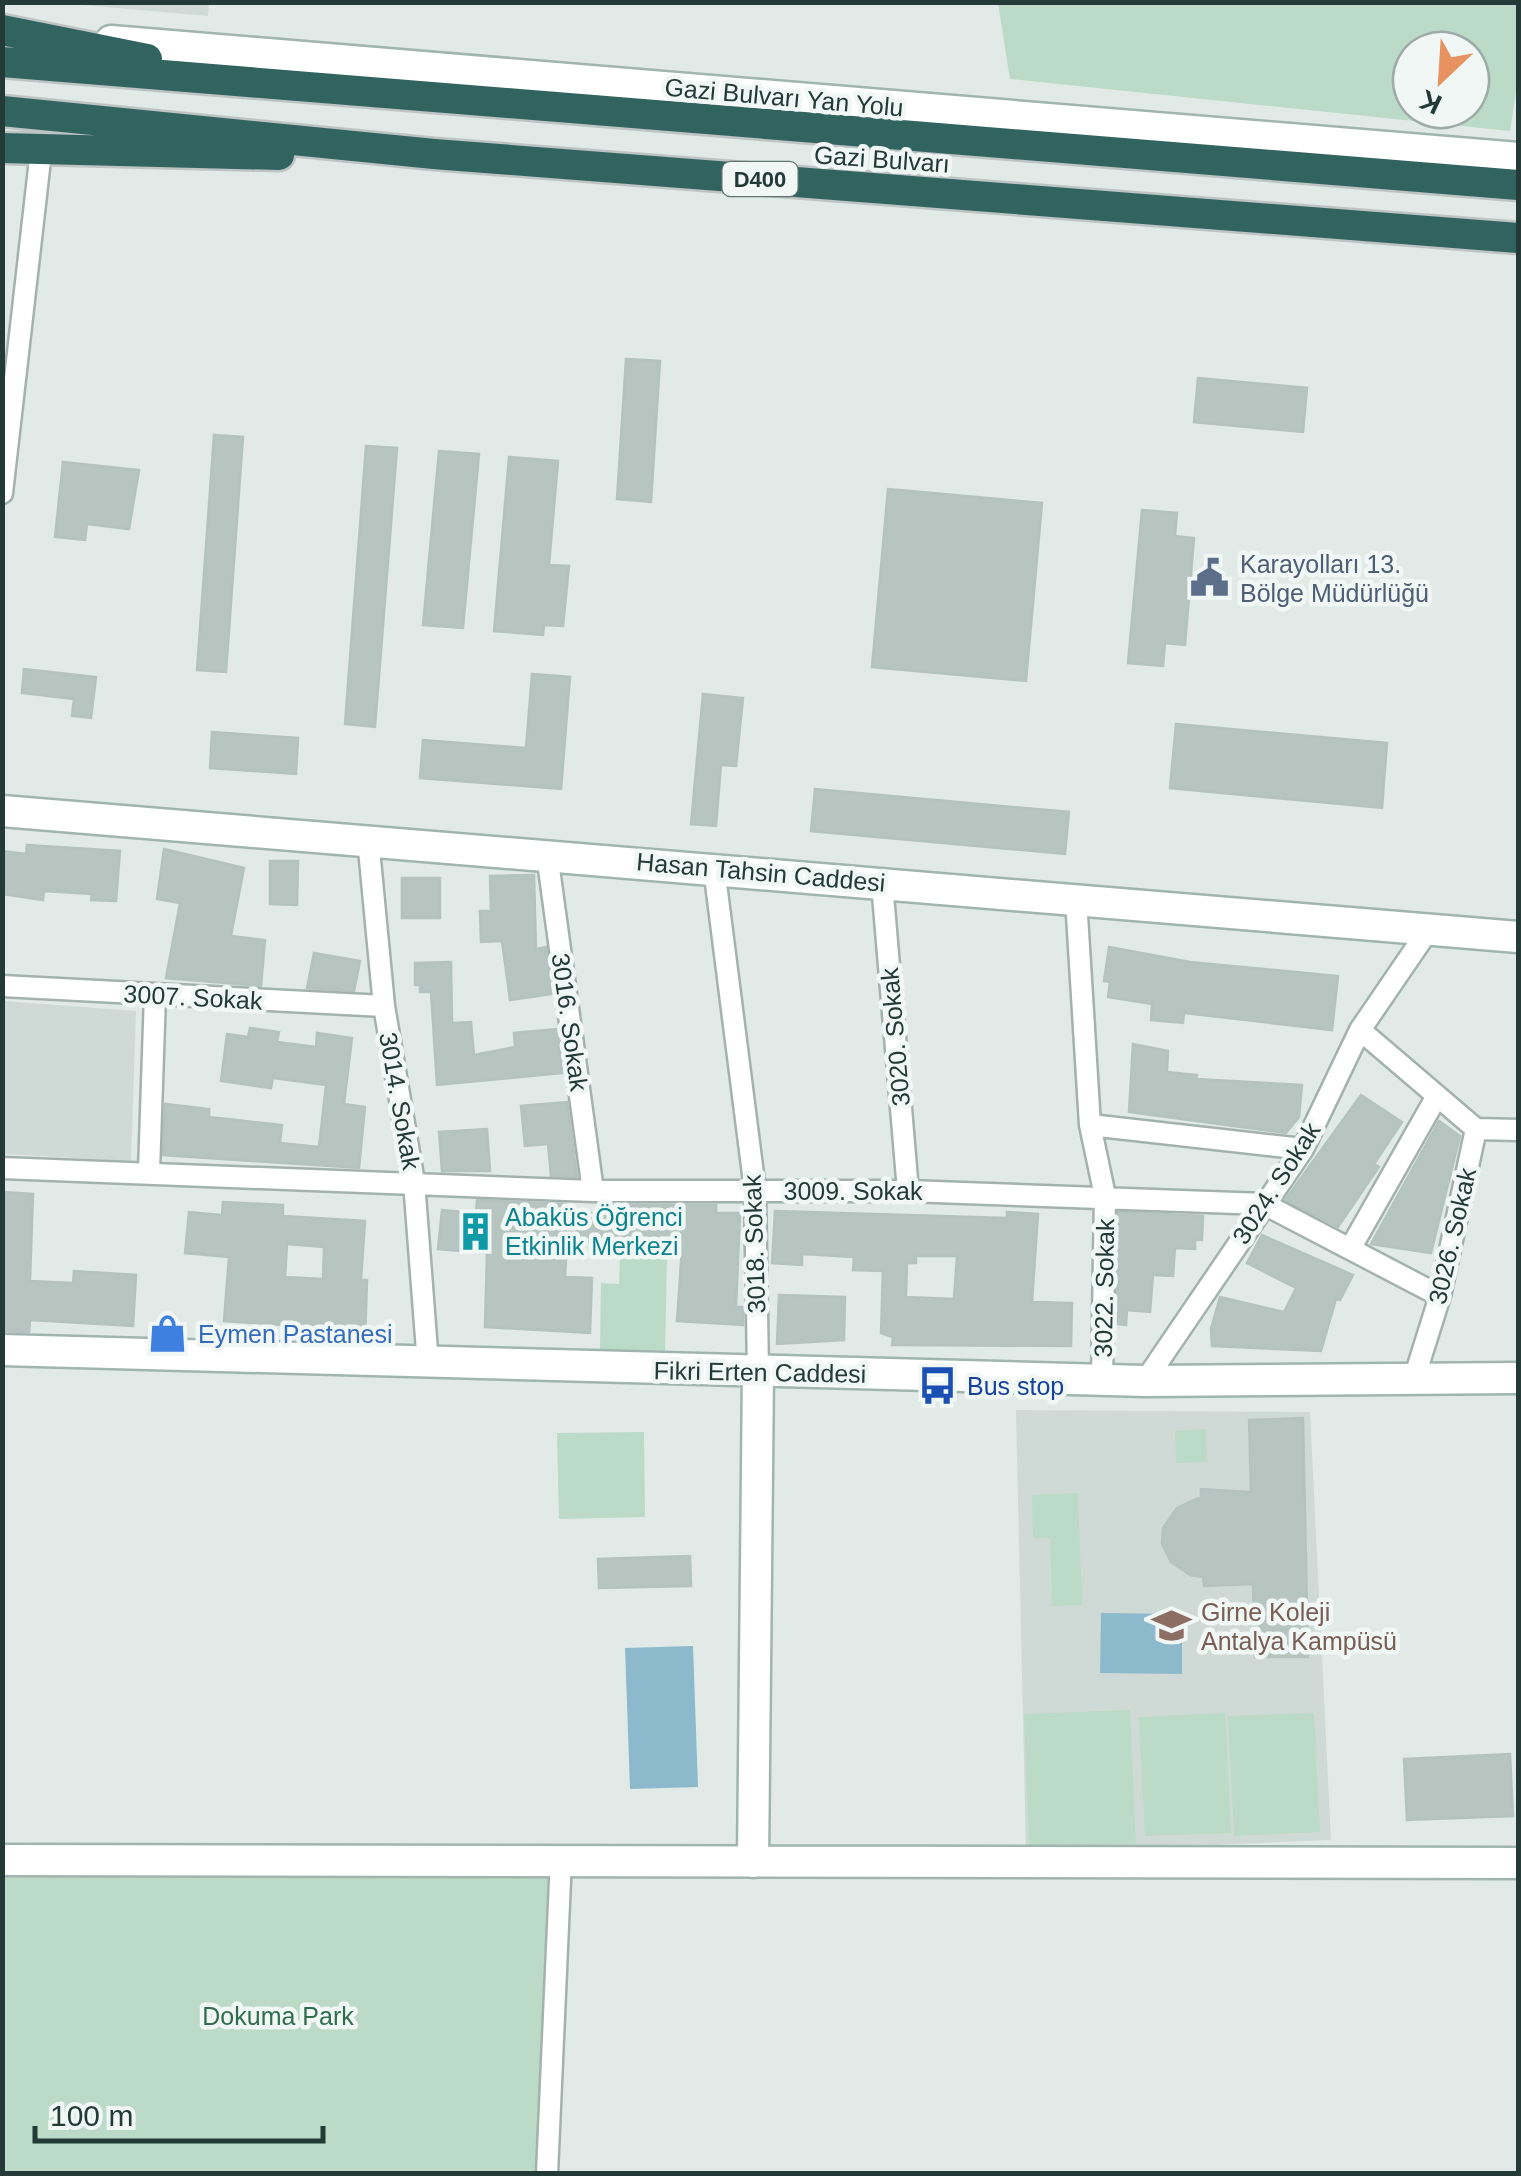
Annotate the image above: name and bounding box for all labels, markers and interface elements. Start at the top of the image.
north arrow [1391,30,1491,130]
street label: Gazi Bulvarı Yan Yolu [663,73,905,121]
text: K [1415,84,1446,121]
street label: Gazi Bulvarı [813,140,951,178]
road number: D400 [722,162,798,196]
place label: Karayolları 13. Bölge Müdürlüğü [1240,550,1429,607]
public building icon: Karayolları 13. Bölge Müdürlüğü [1189,557,1231,599]
street label: Hasan Tahsin Caddesi [635,847,887,897]
street label: 3016. Sokak [546,951,594,1093]
street label: 3020. Sokak [875,966,915,1107]
street label: 3007. Sokak [123,979,264,1015]
street label: 3014. Sokak [374,1030,426,1172]
street label: 3024. Sokak [1226,1117,1326,1249]
street label: 3026. Sokak [1423,1165,1481,1307]
street label: 3018. Sokak [738,1174,770,1314]
street label: 3009. Sokak [784,1177,923,1205]
place label: Abaküs Öğrenci Etkinlik Merkezi [505,1203,683,1260]
building icon: Abaküs Öğrenci Etkinlik Merkezi [454,1210,496,1252]
street label: 3022. Sokak [1089,1218,1119,1358]
shop icon: Eymen Pastanesi [147,1313,189,1355]
place label: Eymen Pastanesi [198,1320,393,1348]
street label: Fikri Erten Caddesi [653,1356,867,1388]
bus stop icon: Bus stop [916,1365,958,1407]
place label: Bus stop [967,1372,1064,1400]
place label: Girne Koleji Antalya Kampüsü [1201,1598,1397,1655]
school or university icon: Girne Koleji Antalya Kampüsü [1150,1605,1192,1647]
park label: Dokuma Park [202,2002,354,2030]
scale bar [35,2081,322,2143]
text: 100 m [50,2099,133,2132]

